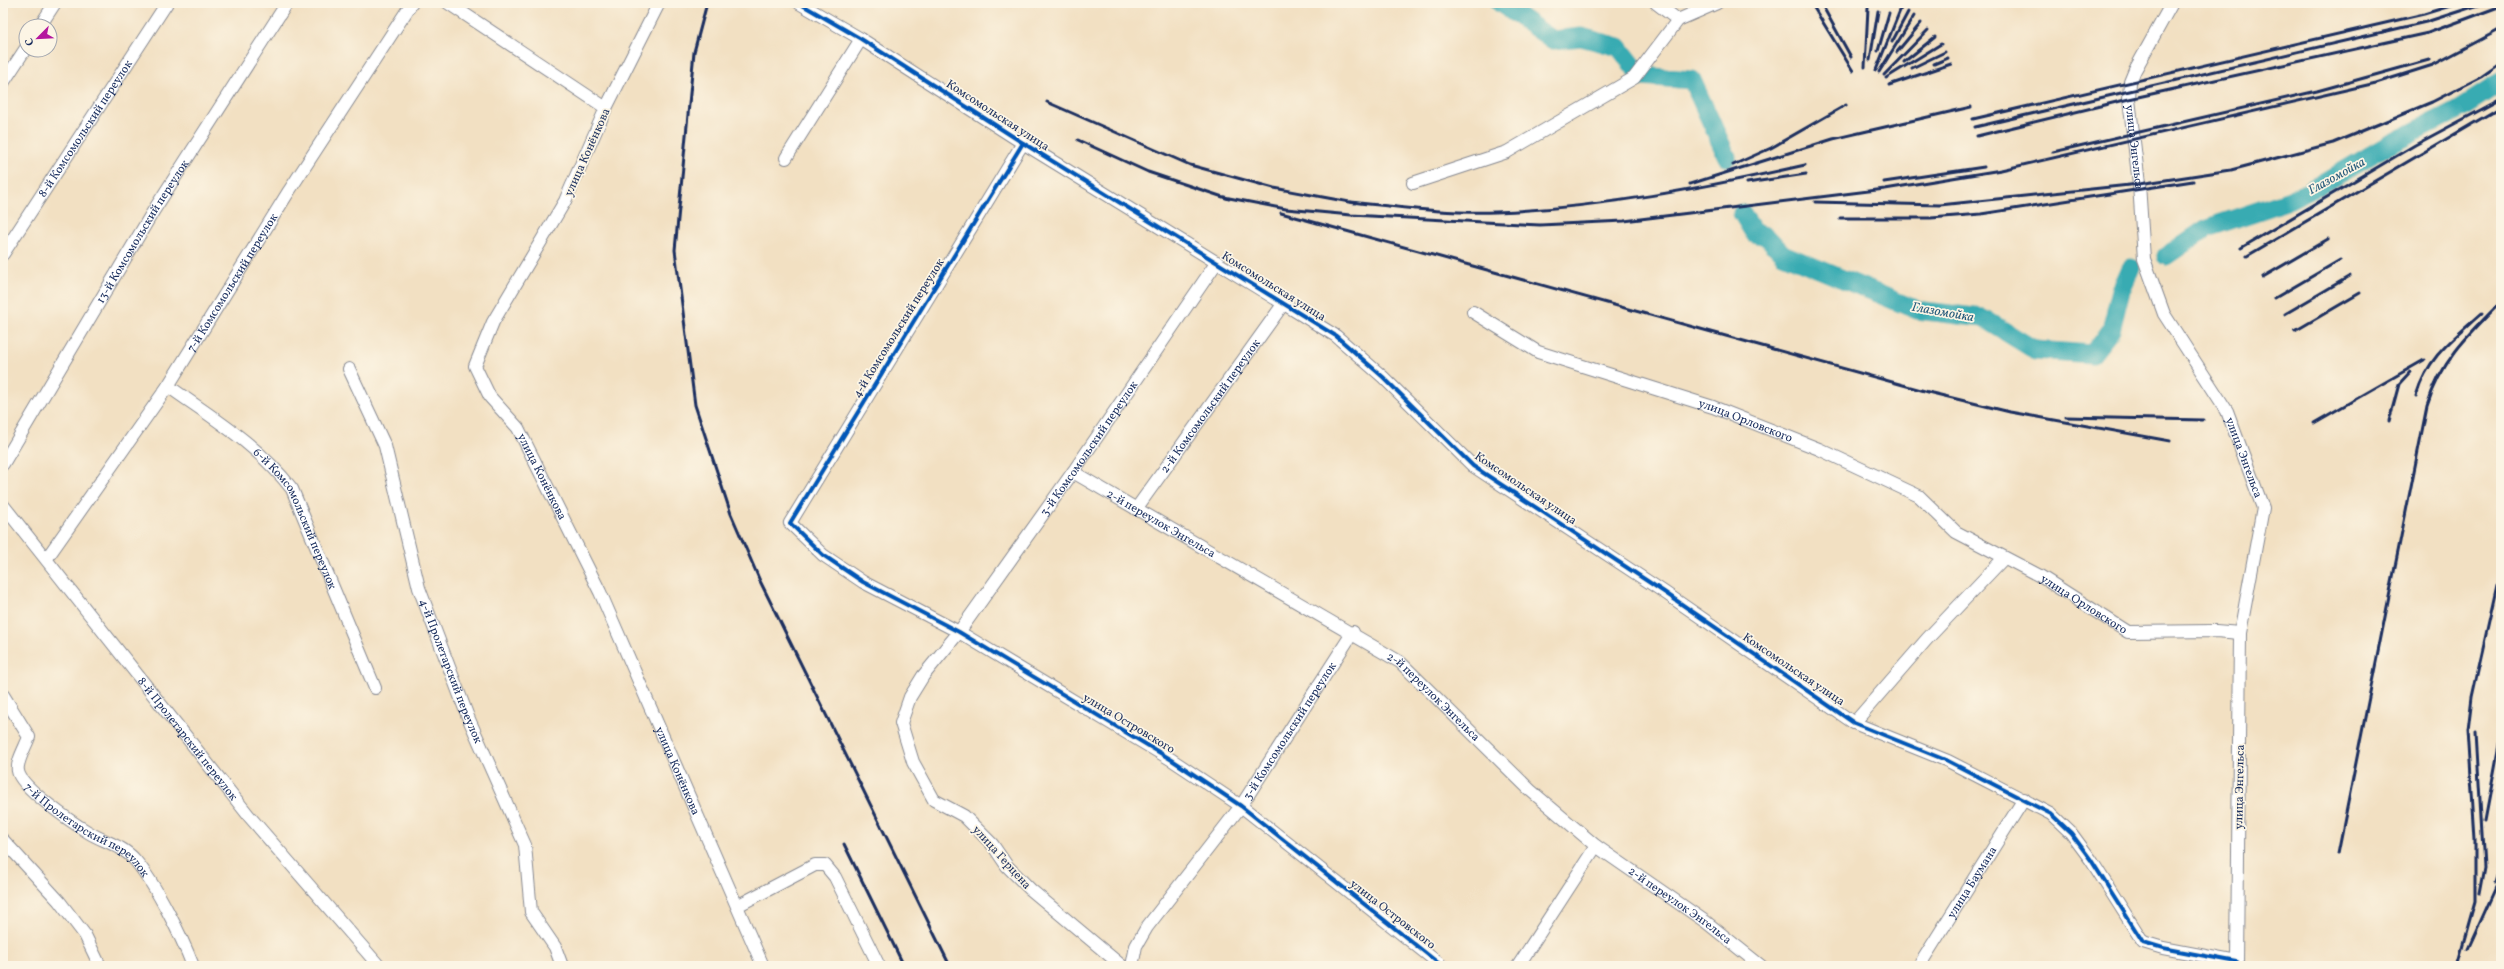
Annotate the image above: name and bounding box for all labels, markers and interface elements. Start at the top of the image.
north arrow [18,18,58,58]
text: С [22,35,39,48]
street label: 8-й Комсомольский переулок [35,57,137,201]
street label: Комсомольская улица [943,76,1052,155]
street label: улица Энгельса [2121,104,2146,190]
street label: улица Конёнкова [561,106,615,199]
water label: Глазомойка [2305,154,2369,200]
street label: 13-й Комсомольский переулок [93,157,193,307]
street label: 7-й Комсомольский переулок [184,210,282,355]
street label: Комсомольская улица [1218,248,1329,325]
street label: 4-й Комсомольский переулок [849,255,949,401]
water label: Глазомойка [1910,299,1975,327]
street label: 2-й Комсомольский переулок [1157,336,1265,477]
street label: 3-й Комсомольский переулок [1037,378,1142,520]
street label: улица Орловского [1696,396,1795,447]
street label: улица Энгельса [2221,415,2266,500]
street label: улица Конёнкова [513,431,570,523]
street label: 6-й Комсомольский переулок [249,445,340,593]
street label: Комсомольская улица [1471,449,1580,529]
street label: 2-й переулок Энгельса [1103,486,1218,562]
street label: улица Орловского [2037,571,2130,639]
street label: 4-й Пролетарский переулок [415,597,486,747]
street label: Комсомольская улица [1739,630,1848,710]
street label: 2-й переулок Энгельса [1383,649,1483,745]
street label: 3-й Комсомольский переулок [1240,659,1341,803]
street label: 8-й Пролетарский переулок [133,674,241,805]
street label: улица Островского [1079,690,1178,758]
street label: улица Конёнкова [651,724,703,818]
street label: улица Энгельса [2231,744,2249,830]
street label: 7-й Пролетарский переулок [20,780,153,881]
street label: улица Герцена [968,822,1034,893]
street label: улица Баумана [1944,844,2001,922]
street label: 2-й переулок Энгельса [1625,864,1734,948]
street label: улица Островского [1346,876,1439,953]

